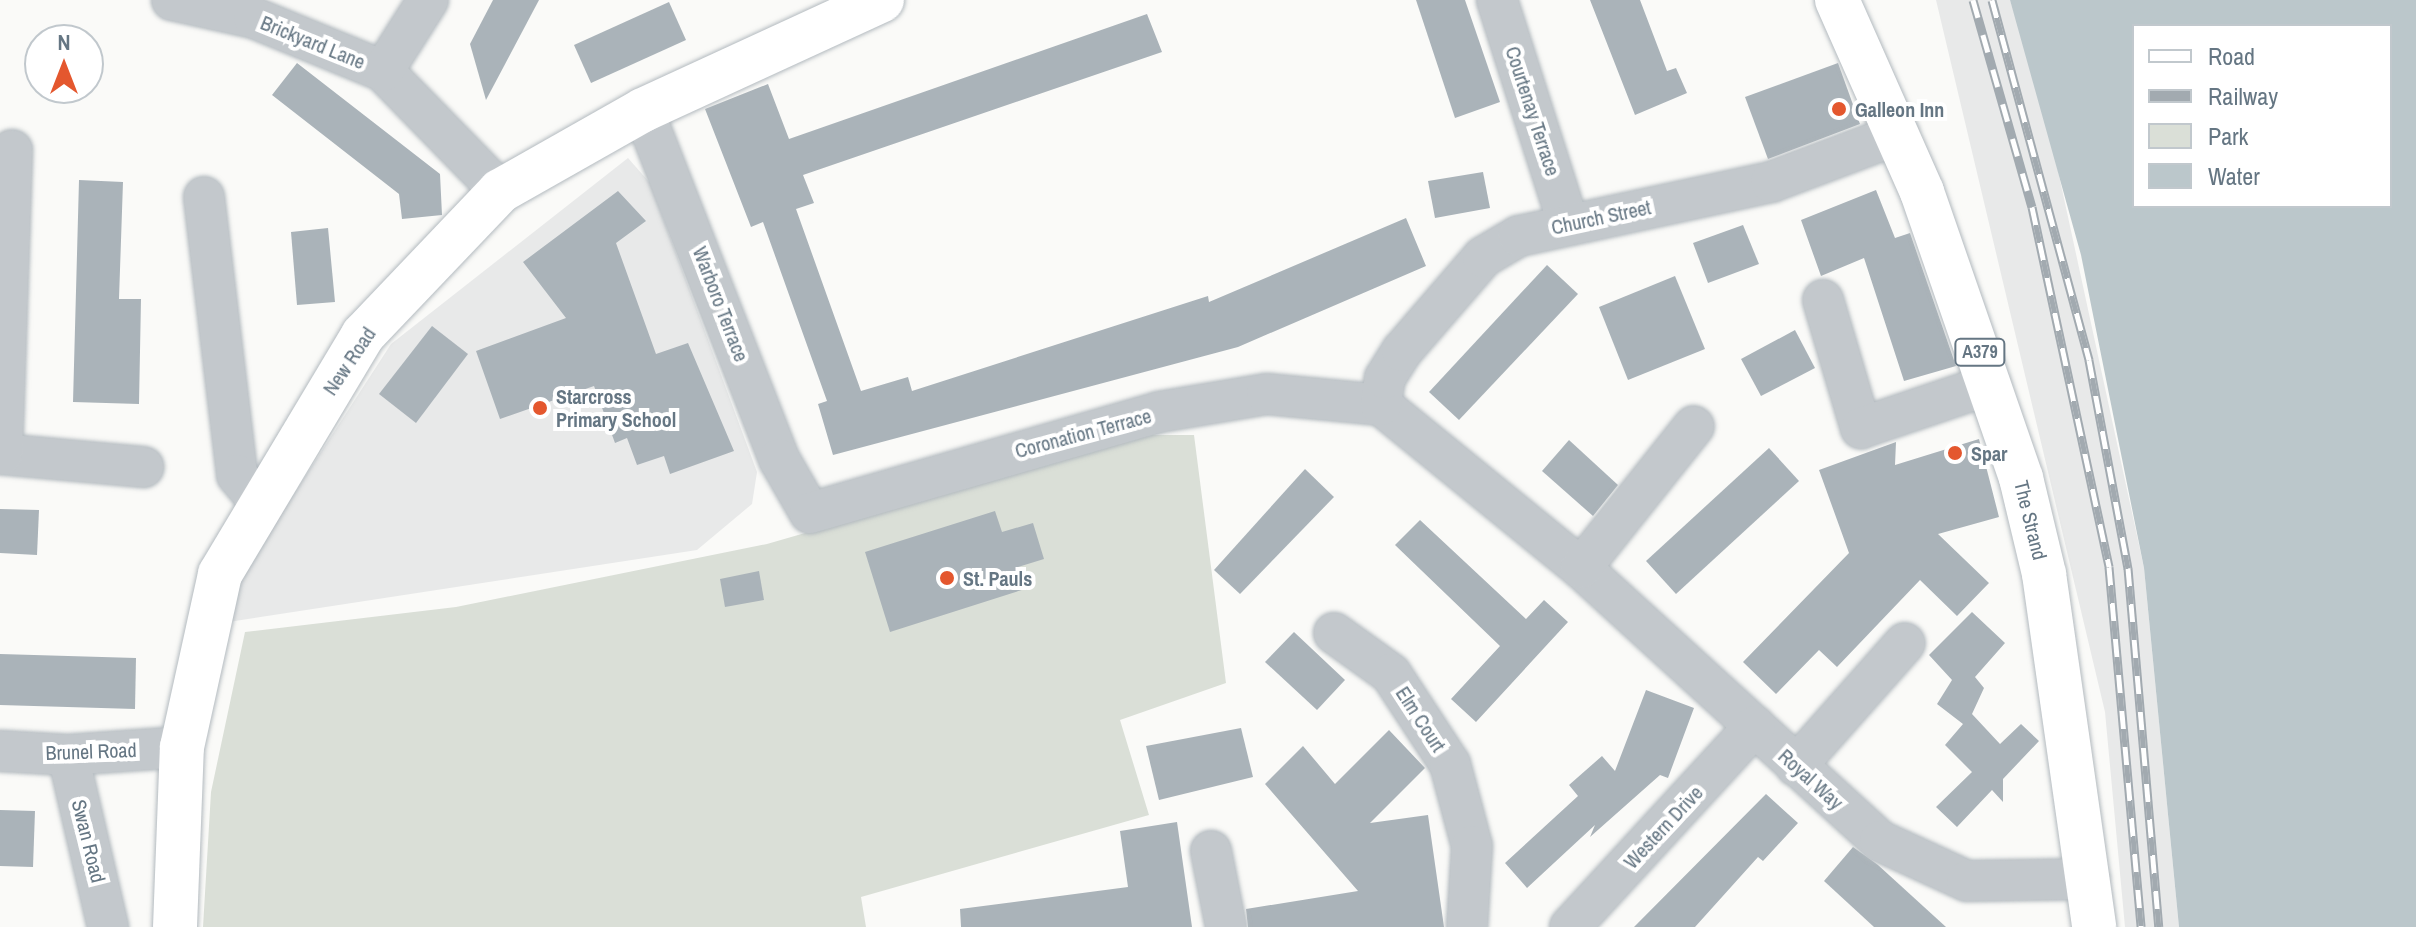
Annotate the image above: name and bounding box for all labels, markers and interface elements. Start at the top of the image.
street label: Brickyard Lane [257,10,369,74]
north arrow [24,24,104,104]
legend [2132,24,2392,208]
text: N [57,27,71,57]
text: Road [2208,40,2255,72]
street label: Courtenay Terrace [1501,43,1565,179]
text: Railway [2208,80,2278,112]
place label: Galleon Inn [1855,97,1944,121]
marker: Galleon Inn [1830,100,1848,118]
text: Park [2208,120,2248,152]
text: Water [2208,160,2260,192]
street label: Church Street [1549,195,1653,239]
street label: Warboro Terrace [688,243,754,365]
street label: New Road [318,323,380,399]
road number: A379 [1954,338,2006,366]
place label: Starcross Primary School [556,384,676,431]
marker: Starcross Primary School [531,399,549,417]
street label: Coronation Terrace [1012,403,1154,463]
place label: Spar [1971,441,2007,465]
marker: Spar [1946,444,1964,462]
street label: The Strand [2010,478,2052,562]
place label: St. Pauls [963,566,1032,590]
marker: St. Pauls [938,569,956,587]
street label: Elm Court [1391,682,1451,756]
street label: Brunel Road [45,737,137,765]
street label: Royal Way [1774,744,1848,814]
street label: Western Drive [1619,781,1707,873]
street label: Swan Road [67,797,111,885]

